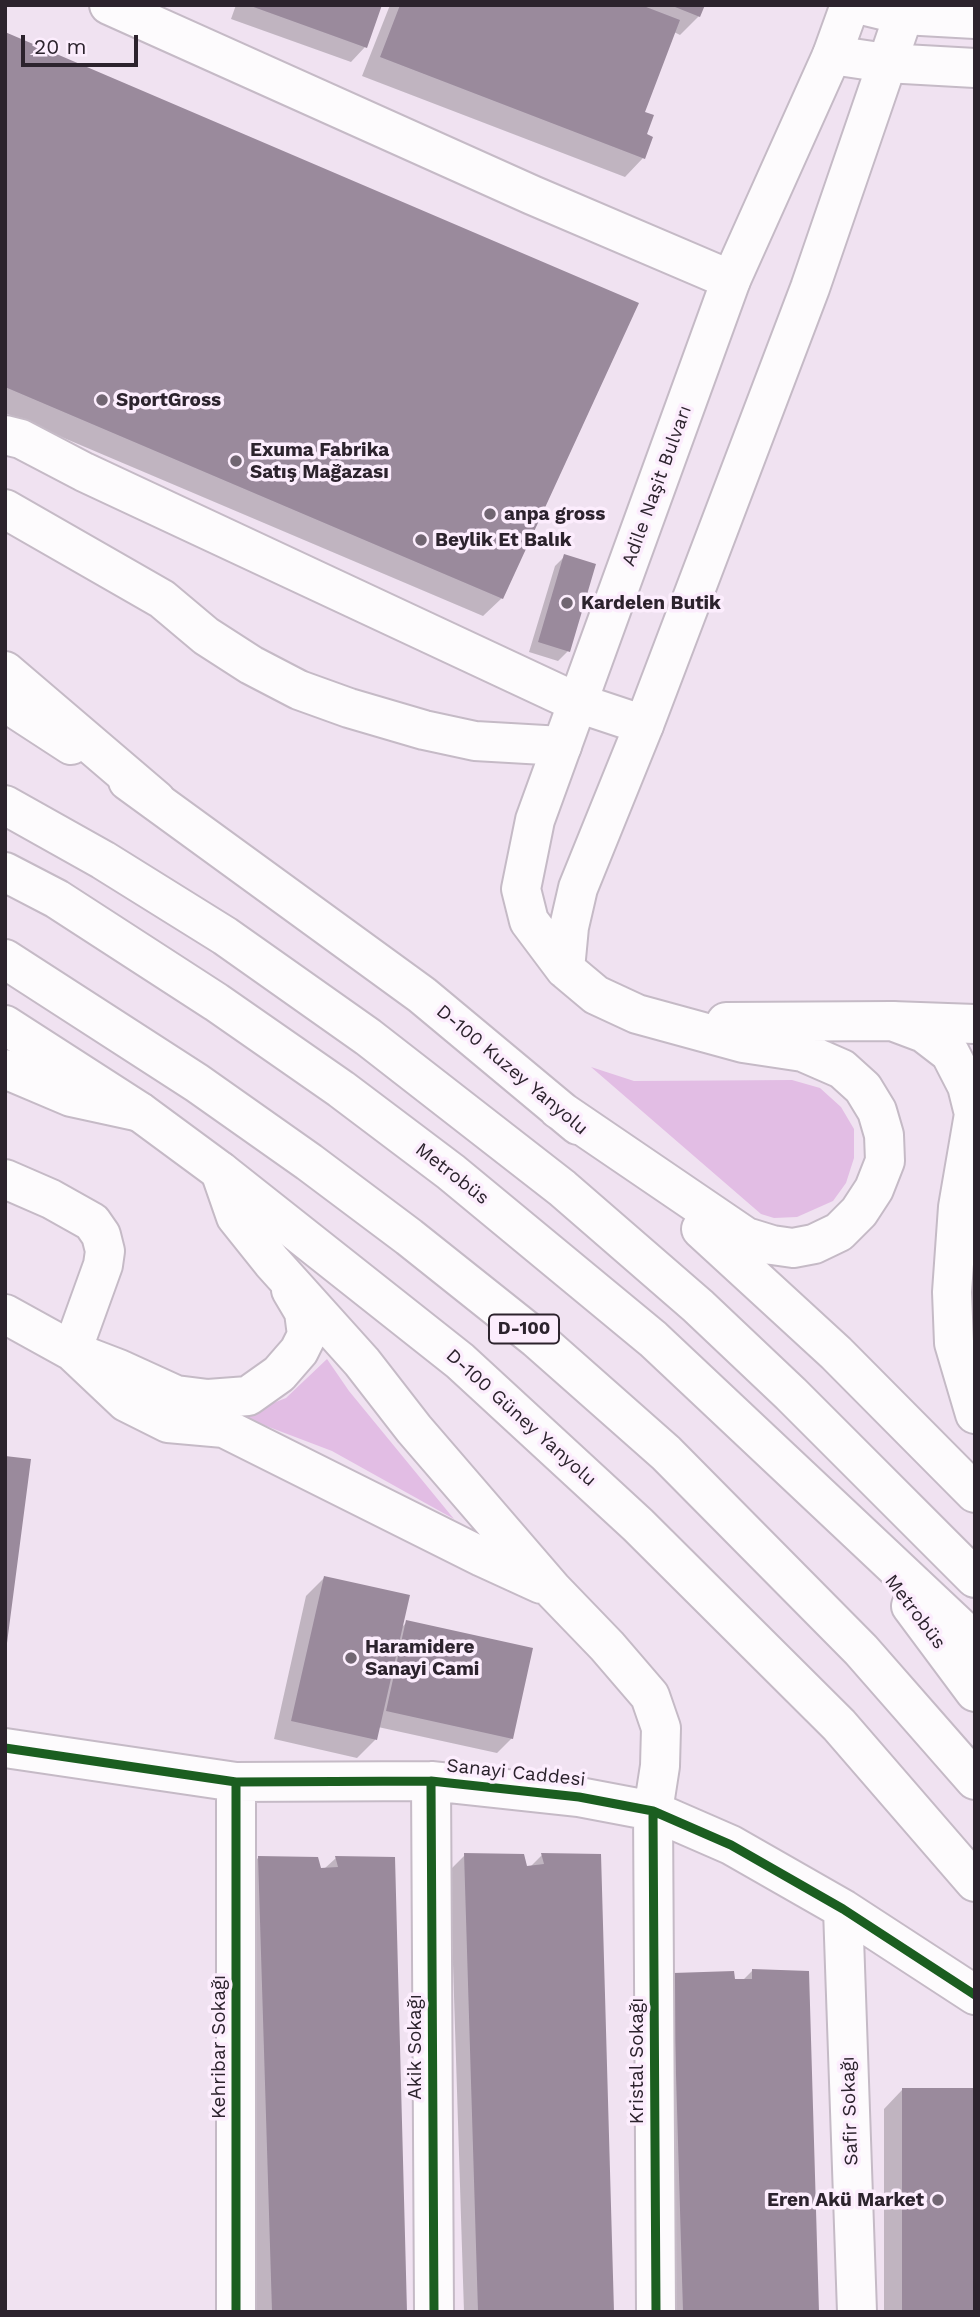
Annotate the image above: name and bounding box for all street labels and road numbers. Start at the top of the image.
street label: Adile Naşit Bulvarı [617,402,697,570]
street label: D-100 Kuzey Yanyolu [432,1000,592,1140]
street label: Metrobüs [411,1138,493,1210]
road number: D-100 [489,1314,559,1344]
street label: D-100 Güney Yanyolu [441,1344,601,1492]
street label: Metrobüs [880,1570,950,1654]
street label: Sanayi Caddesi [445,1754,587,1792]
street label: Kehribar Sokağı [208,1975,230,2119]
street label: Akik Sokağı [404,1994,426,2100]
street label: Kristal Sokağı [626,1998,648,2124]
street label: Safir Sokağı [837,2056,863,2166]

